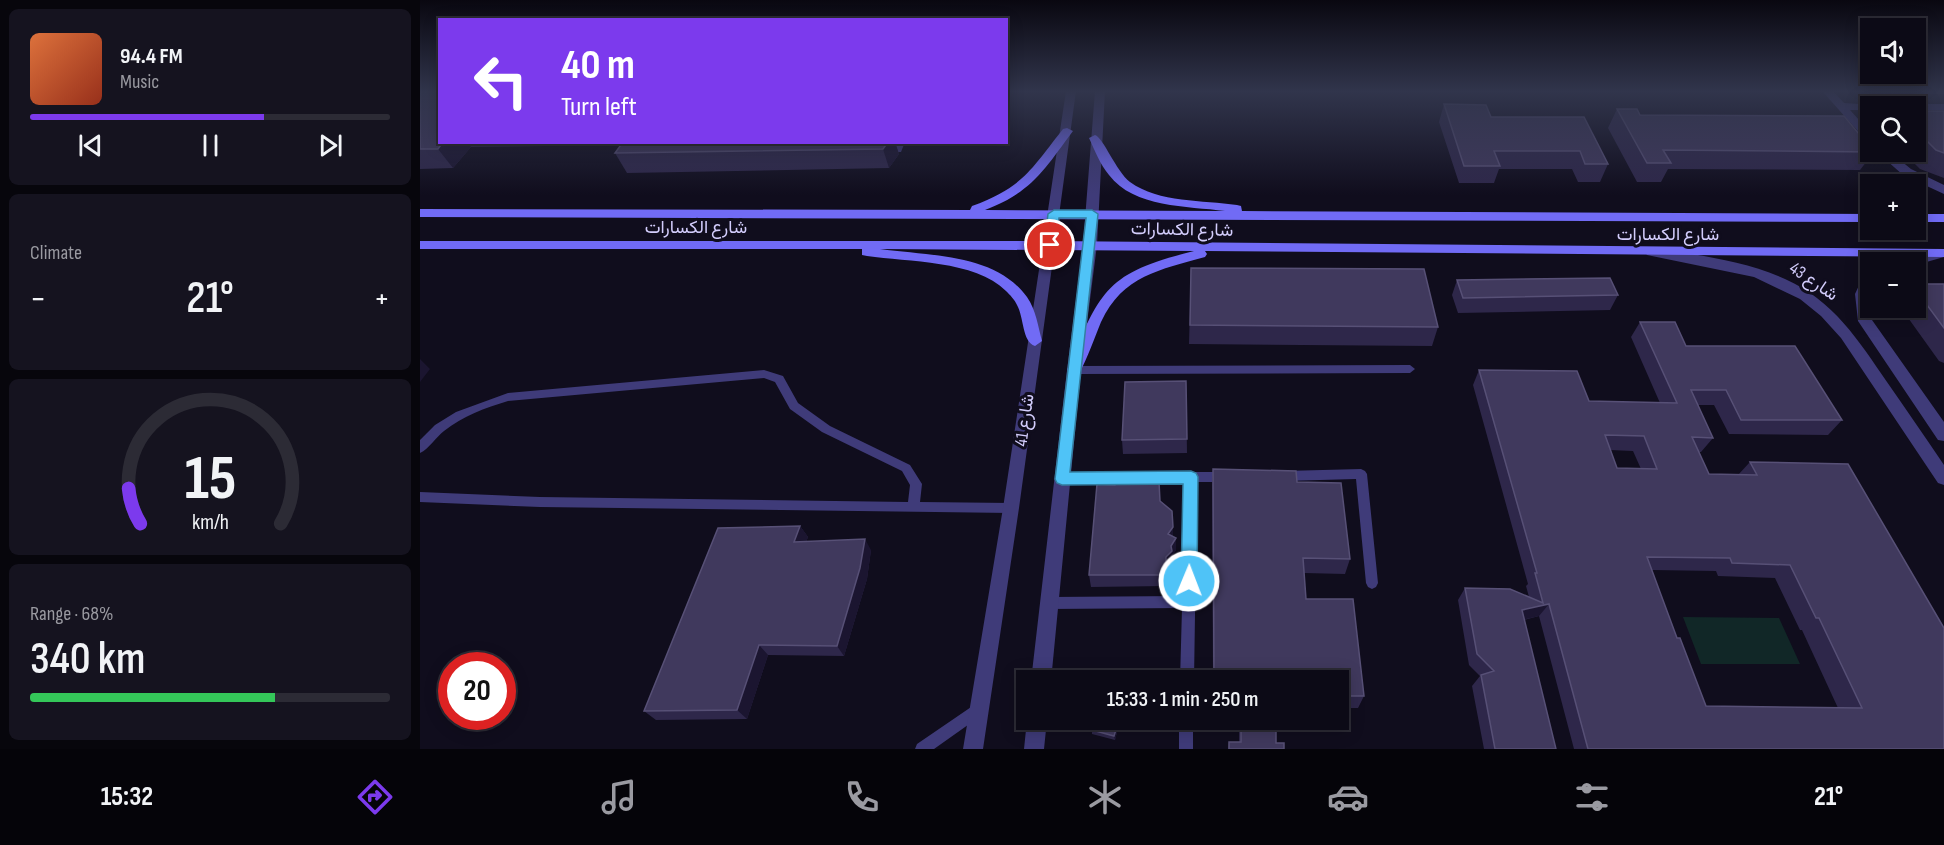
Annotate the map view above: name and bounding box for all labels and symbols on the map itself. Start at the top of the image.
street label: شارع الكسارات [645,217,747,239]
street label: شارع الكسارات [1131,218,1233,242]
pin [1024,219,1075,270]
street label: شارع الكسارات [1617,224,1719,246]
street label: شارع 43 [1785,258,1842,306]
street label: شارع 41 [1010,392,1040,448]
position arrow [1157,549,1221,613]
speed limit sign: 20 [438,652,516,730]

